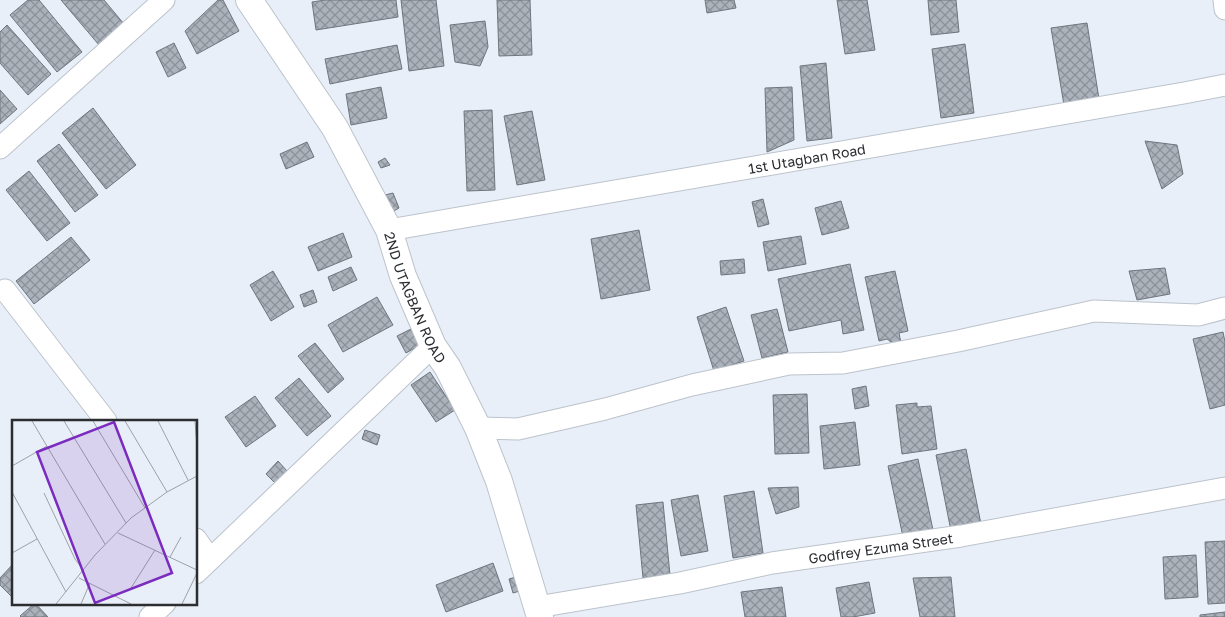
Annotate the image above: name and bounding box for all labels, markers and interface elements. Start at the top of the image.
street label: 1st Utagban Road [747,140,867,176]
street label: 2ND UTAGBAN ROAD [382,230,450,366]
inset map [12,420,198,604]
street label: Godfrey Ezuma Street [807,529,954,566]

